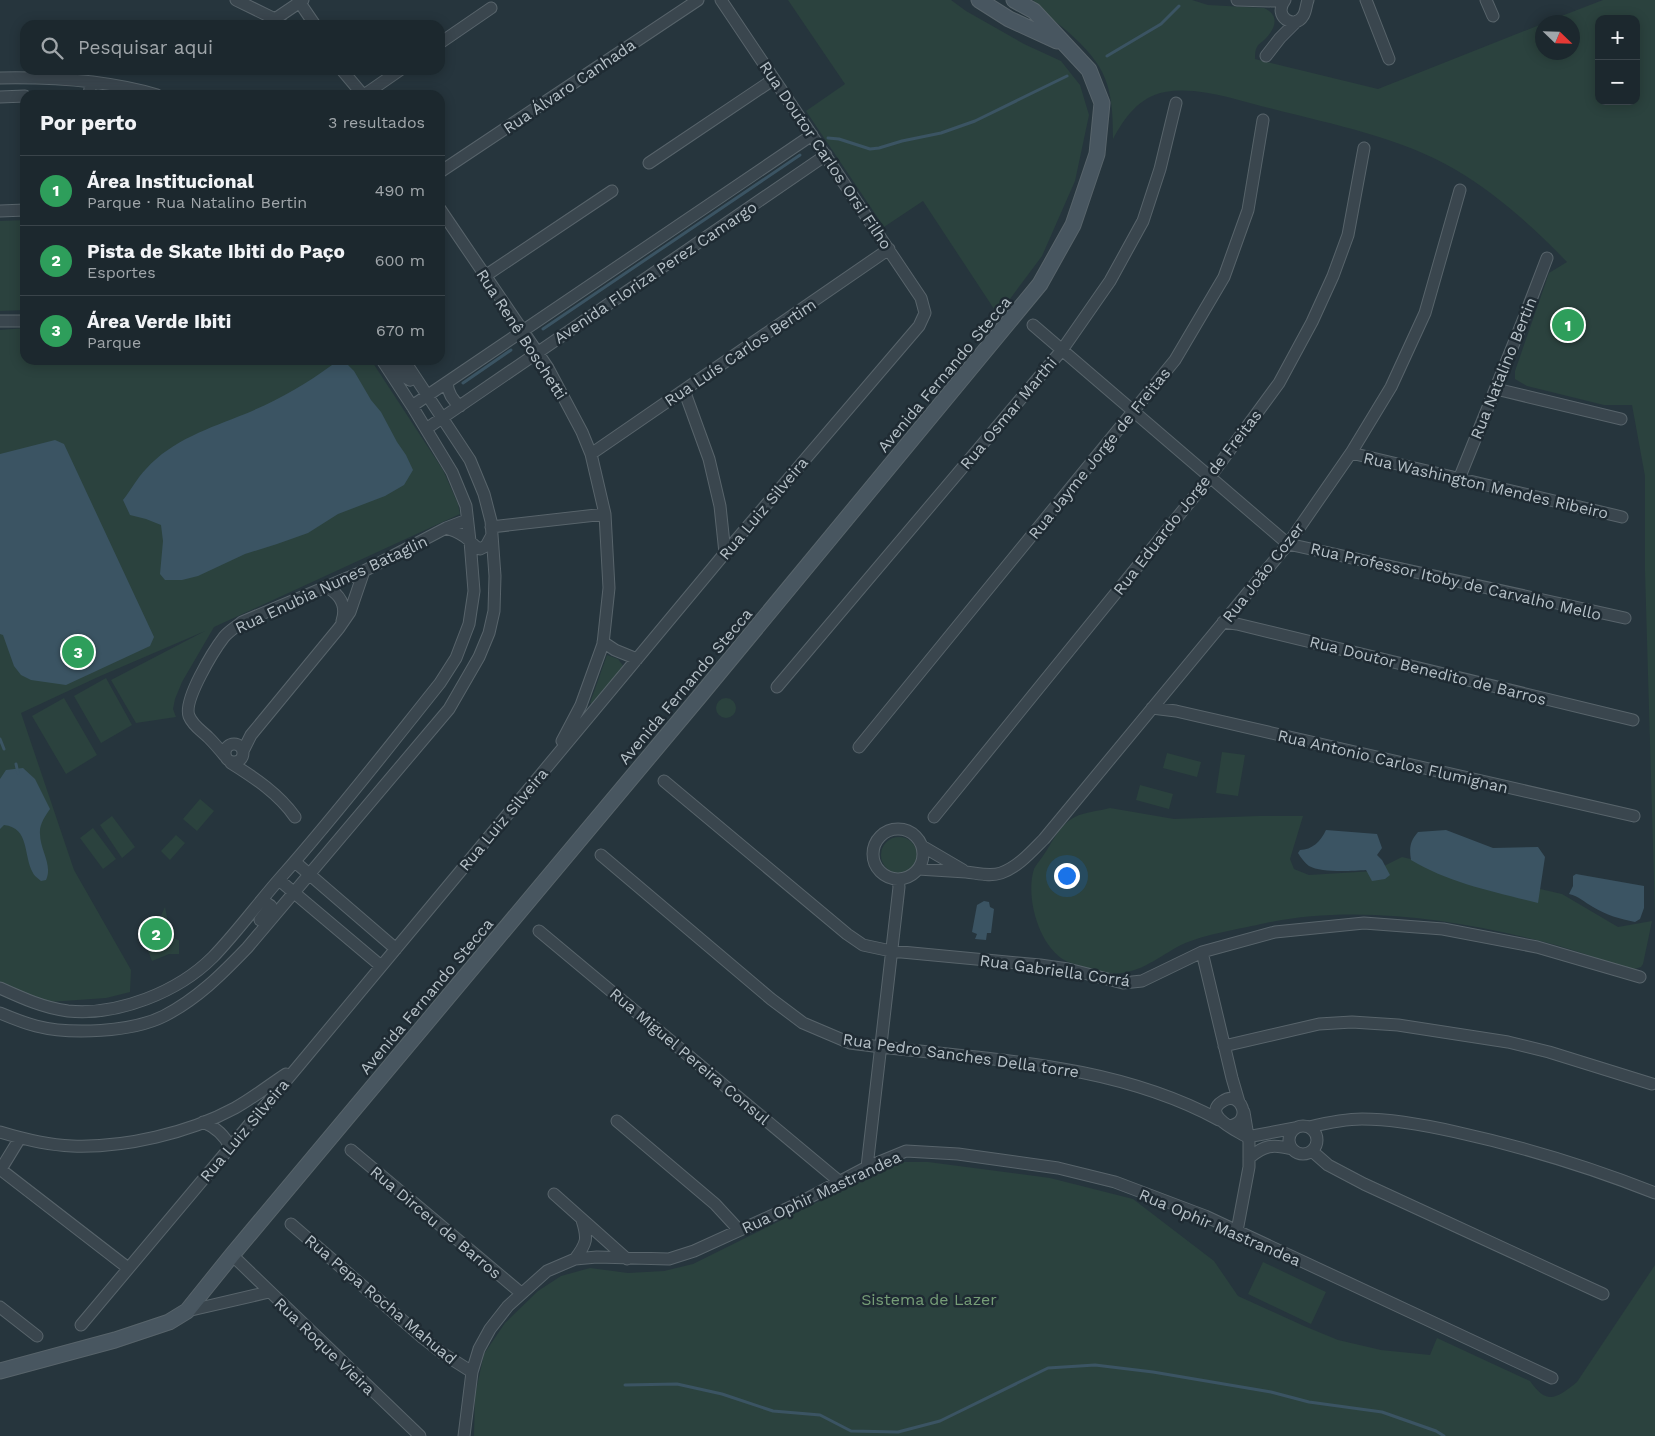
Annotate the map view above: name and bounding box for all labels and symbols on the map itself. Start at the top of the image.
north arrow [1535,15,1580,60]
street label: Rua Álvaro Canhada [500,35,639,138]
street label: Rua Doutor Carlos Orsi Filho [755,58,896,253]
street label: Avenida Floriza Perez Camargo [550,197,760,348]
street label: Rua Renê Boschetti [472,266,571,403]
street label: Avenida Fernando Stecca [874,292,1015,456]
street label: Rua Natalino Bertin [1466,294,1541,442]
street label: Rua Luís Carlos Bertim [661,295,820,410]
pin: 1 [1552,306,1584,344]
street label: Rua Osmar Marthi [956,353,1061,473]
street label: Rua Jayme Jorge de Freitas [1024,364,1174,543]
street label: Rua Eduardo Jorge de Freitas [1109,406,1266,599]
street label: Rua Washington Mendes Ribeiro [1362,448,1610,523]
street label: Rua Luiz Silveira [715,453,812,564]
street label: Rua João Cozer [1219,518,1309,626]
street label: Rua Enubia Nunes Bataglin [232,531,430,637]
street label: Rua Professor Itoby de Carvalho Mello [1309,539,1603,624]
street label: Avenida Fernando Stecca [615,604,756,768]
street label: Rua Doutor Benedito de Barros [1308,632,1548,709]
pin: 3 [62,633,94,671]
street label: Rua Antonio Carlos Flumignan [1276,726,1510,797]
street label: Rua Luiz Silveira [455,764,552,875]
your location [1054,863,1080,889]
street label: Avenida Fernando Stecca [356,914,497,1078]
pin: 2 [140,915,172,953]
street label: Rua Gabriella Corrá [979,951,1131,990]
street label: Rua Miguel Pereira Consul [606,984,773,1129]
street label: Rua Pedro Sanches Della torre [842,1029,1080,1081]
street label: Rua Luiz Silveira [196,1075,293,1186]
street label: Rua Ophir Mastrandea [739,1147,904,1238]
street label: Rua Dirceu de Barros [366,1162,505,1283]
street label: Rua Ophir Mastrandea [1136,1185,1303,1270]
street label: Rua Pepa Rocha Mahuad [301,1230,460,1368]
park label: Sistema de Lazer [861,1290,997,1309]
street label: Rua Roque Vieira [271,1294,379,1399]

